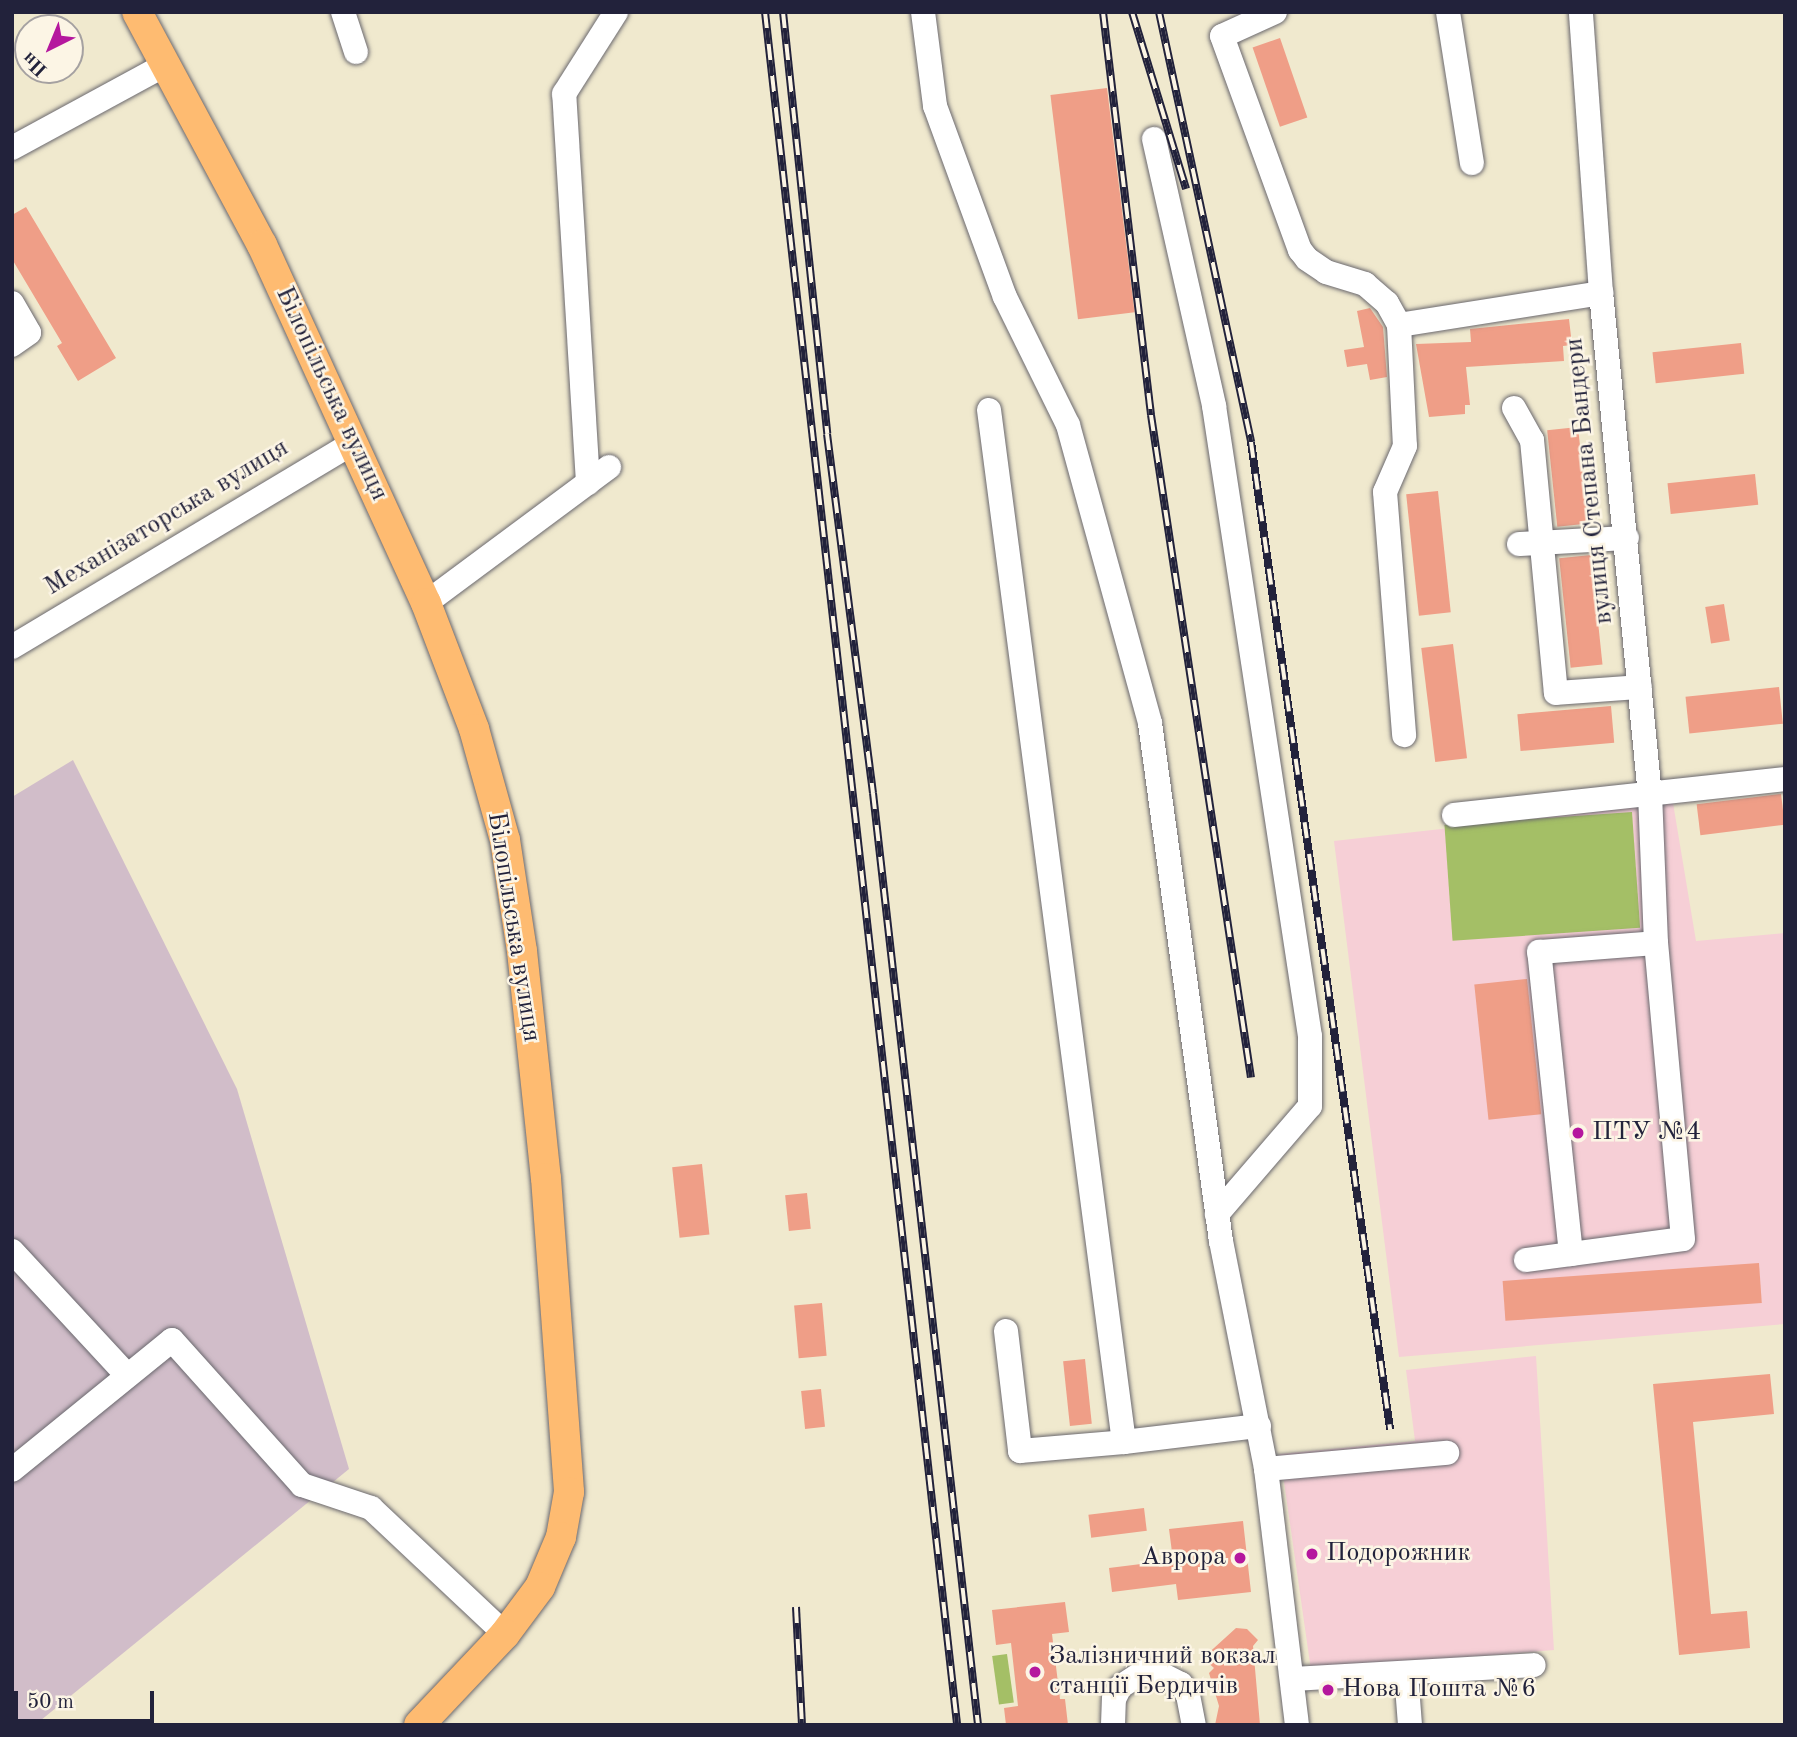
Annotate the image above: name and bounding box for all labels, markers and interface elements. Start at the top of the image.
north arrow [14,14,84,84]
text: Пн [20,47,52,79]
street label: Білопільська вулиця [268,282,394,506]
street label: вулиця Степана Бандери [1559,336,1621,626]
street label: Механізаторська вулиця [39,433,295,603]
street label: Білопільська вулиця [479,810,547,1044]
place label: ПТУ №4 [1592,1117,1701,1149]
marker: ПТУ №4 [1570,1125,1586,1141]
place label: Подорожник [1326,1538,1471,1570]
place label: Аврора [1141,1542,1226,1574]
marker: Подорожник [1304,1546,1320,1562]
marker: Аврора [1232,1550,1248,1566]
place label: Залізничний вокзал станції Бердичів [1049,1641,1276,1702]
marker: Залізничний вокзал станції Бердичів [1027,1664,1043,1680]
place label: Нова Пошта №6 [1342,1674,1536,1706]
scale bar [18,1678,158,1722]
marker: Нова Пошта №6 [1320,1682,1336,1698]
text: 50 m [27,1692,74,1713]

